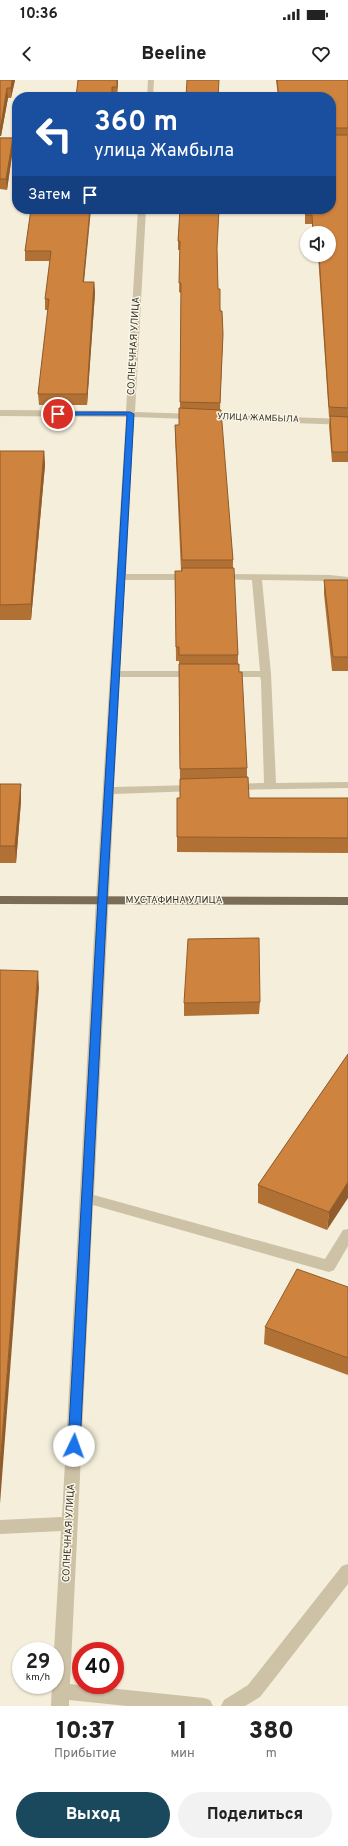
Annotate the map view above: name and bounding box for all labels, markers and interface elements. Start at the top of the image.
text: 10:36 [20,5,58,24]
icon: back [16,43,38,65]
text: Beeline [141,43,207,66]
icon: heart [310,43,332,65]
text: 360 m [94,105,178,141]
icon: left [28,108,80,160]
text: улица Жамбыла [94,140,234,163]
icon: arrive [79,184,101,206]
text: Затем [28,186,71,205]
map controls [300,226,336,262]
button: sound [300,226,336,262]
street label: СОЛНЕЧНАЯ УЛИЦА [125,296,143,396]
pin [41,397,75,431]
icon: arrive [47,403,69,425]
street label: УЛИЦА ЖАМБЫЛА [217,411,299,425]
street label: МУСТАФИНА УЛИЦА [125,894,223,907]
position arrow [53,1425,95,1467]
street label: СОЛНЕЧНАЯ УЛИЦА [60,1483,78,1583]
speed limit sign: 40 [72,1642,124,1694]
text: 29 [26,1650,50,1676]
text: km/h [26,1671,50,1684]
text: 10:37 [56,1717,115,1747]
text: 1 [178,1717,188,1747]
text: 380 [249,1717,294,1747]
text: Прибытие [54,1746,116,1762]
text: мин [170,1746,195,1762]
text: m [266,1746,277,1762]
button: Выход [16,1792,170,1838]
button: Поделиться [178,1792,332,1838]

